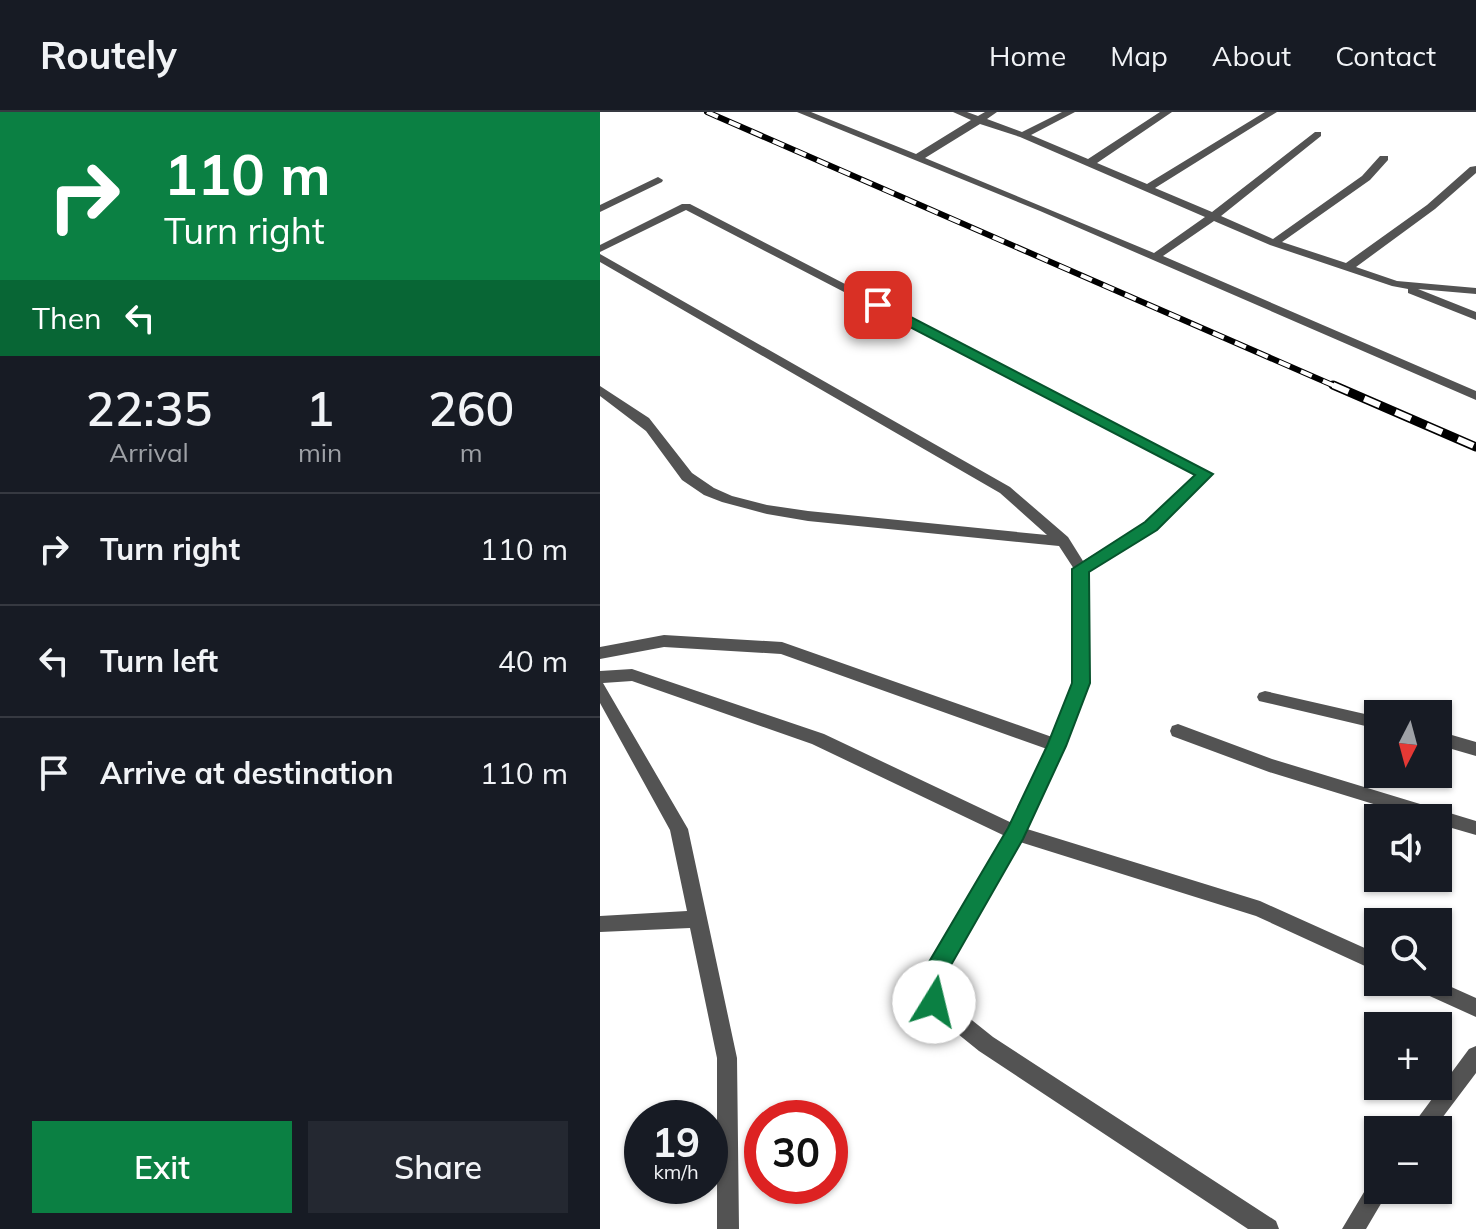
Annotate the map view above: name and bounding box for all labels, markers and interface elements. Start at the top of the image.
text: Routely [40,31,177,79]
text: Home [989,38,1066,73]
text: Map [1110,38,1168,73]
text: About [1212,38,1291,73]
text: Contact [1335,38,1436,73]
text: 110 m [164,139,331,209]
icon: right [32,144,136,248]
text: Turn right [164,208,325,253]
pin [844,271,912,339]
icon: arrive [856,283,900,327]
icon: left [118,296,162,340]
text: Then [32,299,102,337]
text: 22:35 [86,378,212,438]
text: 1 [306,378,334,438]
text: 260 [428,378,514,438]
text: Arrival [109,436,189,469]
text: min [298,436,342,469]
text: m [460,436,483,469]
icon: right [32,527,76,571]
text: Turn right [100,530,240,568]
text: 110 m [480,530,568,568]
icon: left [32,639,76,683]
text: Turn left [100,642,218,680]
text: 40 m [498,642,568,680]
north arrow [1364,700,1452,788]
map controls [1364,700,1452,1204]
icon: arrive [32,751,76,795]
text: Arrive at destination [100,754,394,792]
text: 110 m [480,754,568,792]
button: sound [1364,804,1452,892]
button: search [1364,908,1452,996]
position arrow [892,960,976,1044]
button: + [1364,1012,1452,1100]
speed limit sign: 30 [744,1100,848,1204]
button: − [1364,1116,1452,1204]
text: 19 [652,1117,700,1167]
button: Exit [32,1121,292,1213]
button: Share [308,1121,568,1213]
text: km/h [653,1159,699,1184]

